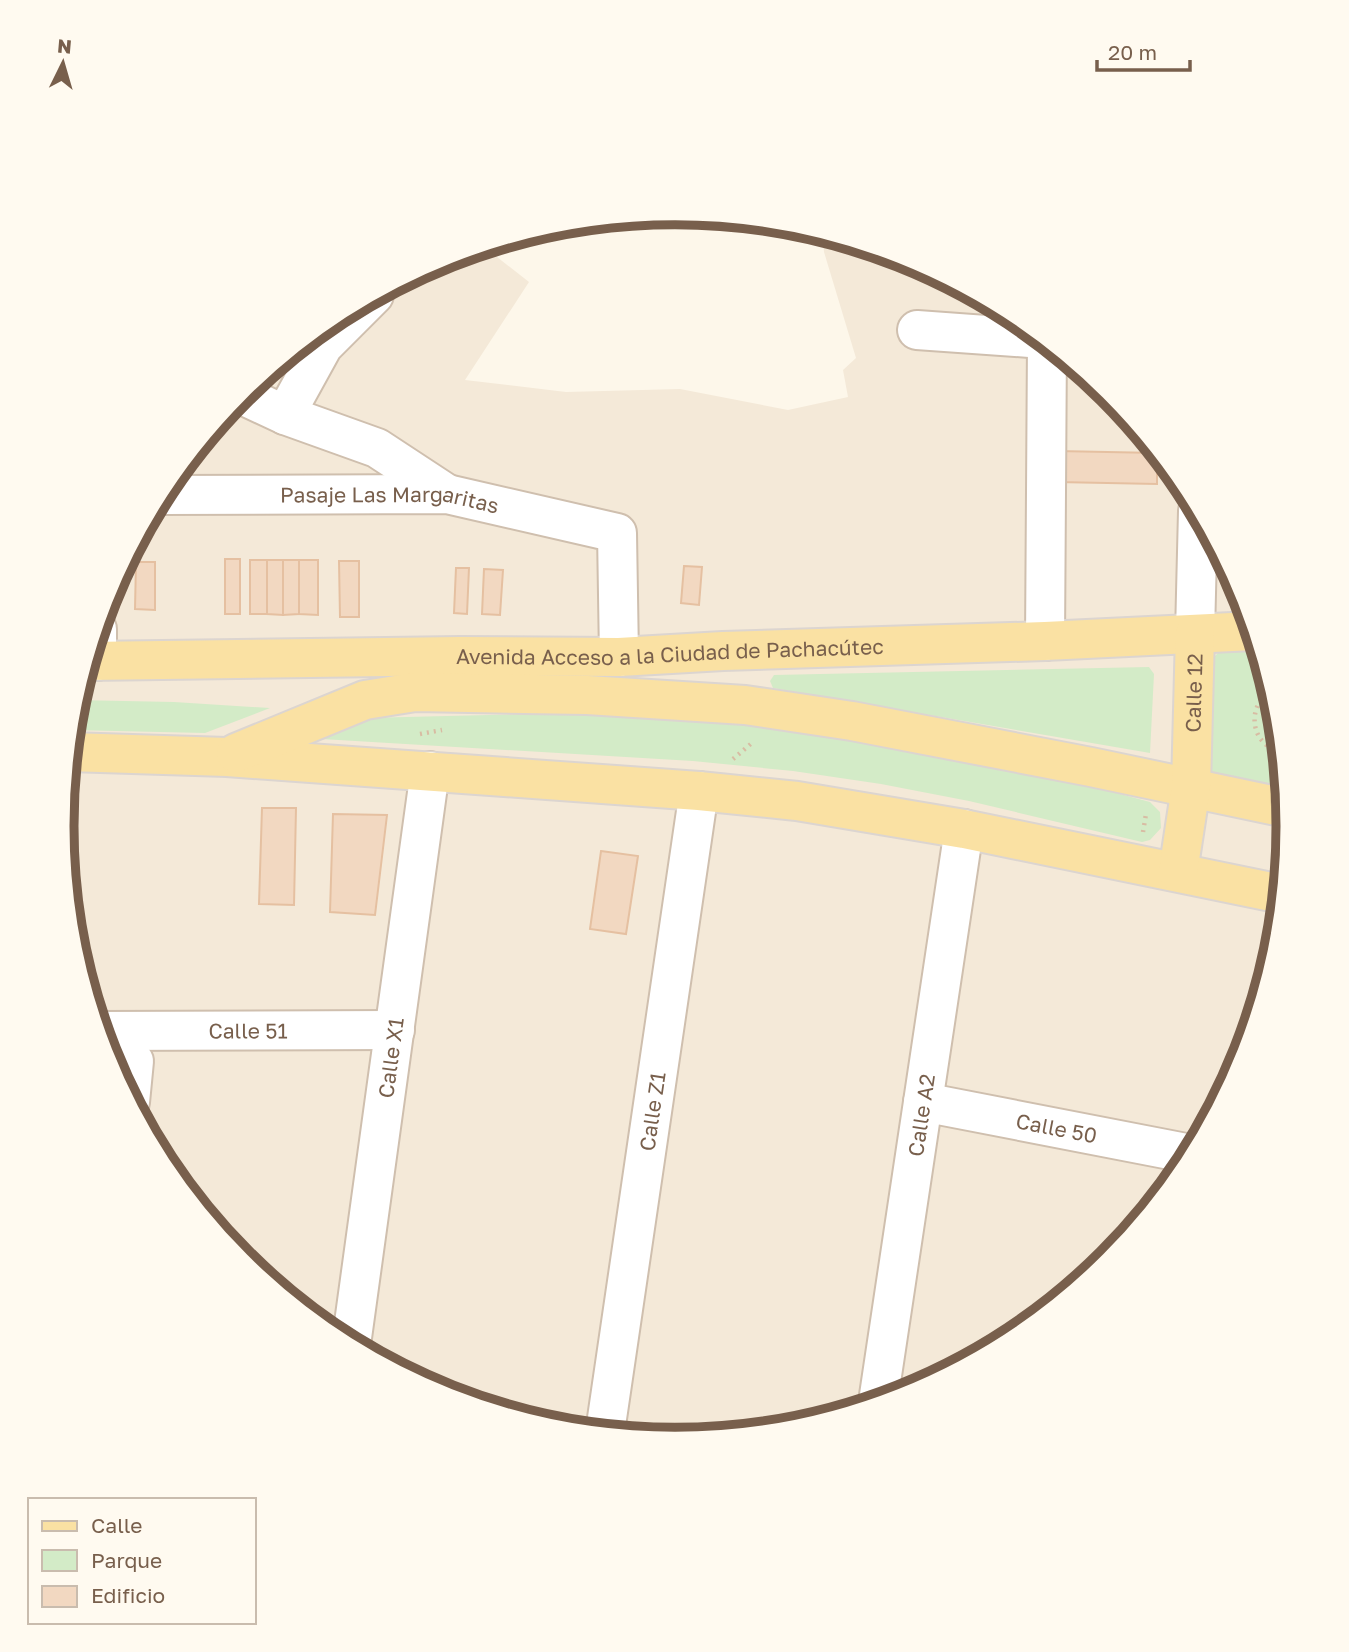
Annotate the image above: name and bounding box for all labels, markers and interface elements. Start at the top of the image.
north arrow [28,28,98,98]
scale bar [1097,28,1190,72]
text: N [56,33,73,58]
text: 20 m [1108,39,1157,65]
street label: Pasaje Las Margaritas [280,480,502,519]
street label: Avenida Acceso a la Ciudad de Pachacútec [456,633,884,670]
street label: Calle 12 [1179,653,1207,733]
street label: Calle X1 [372,1016,409,1100]
street label: Calle 51 [208,1017,288,1044]
street label: Calle Z1 [633,1070,671,1153]
street label: Calle A2 [902,1072,940,1158]
street label: Calle 50 [1014,1107,1099,1148]
legend [28,1498,256,1624]
text: Calle [91,1512,143,1538]
text: Parque [91,1547,162,1573]
text: Edificio [91,1582,165,1608]

